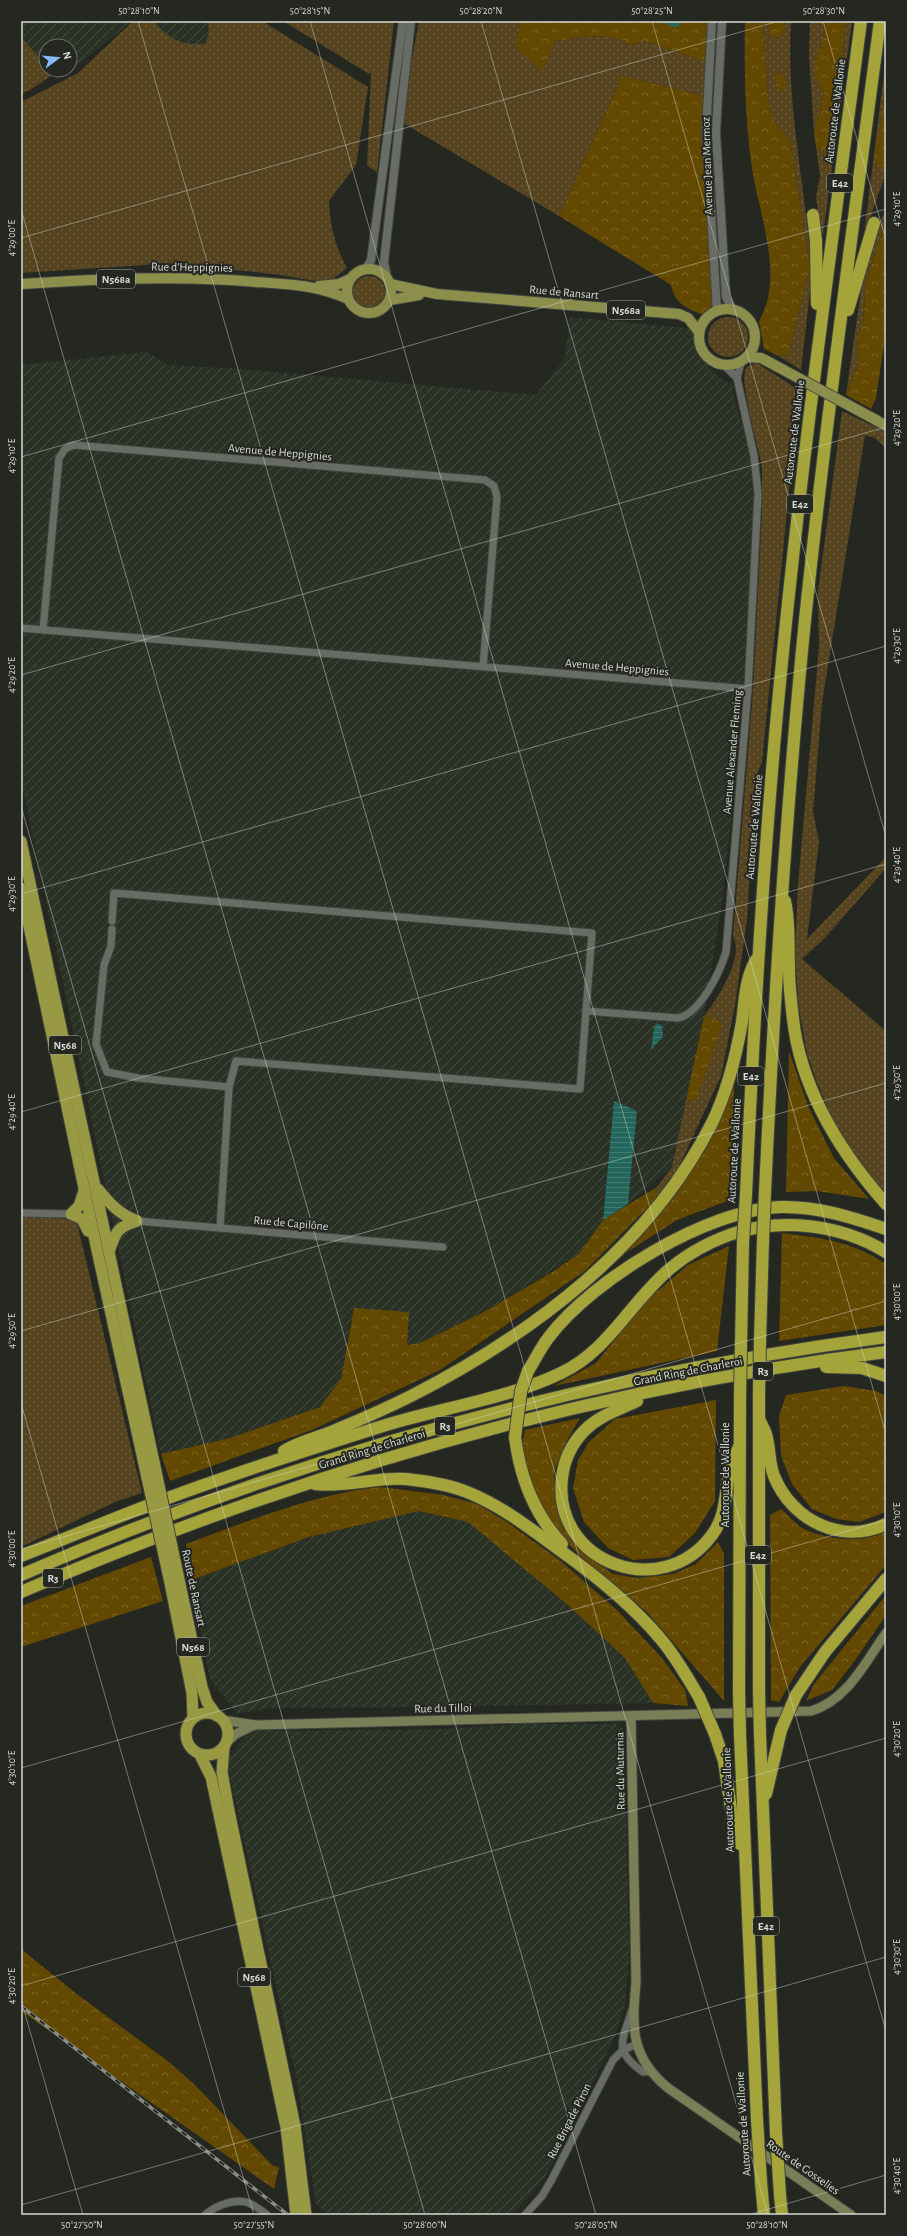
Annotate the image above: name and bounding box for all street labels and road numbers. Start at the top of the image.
street label: Autoroute de Wallonie [823,58,847,164]
street label: Avenue Jean Mermoz [699,117,715,215]
road number: E42 [827,174,853,192]
street label: Rue d'Heppignies [151,260,233,274]
road number: N568a [97,270,135,288]
street label: Rue de Ransart [529,283,599,301]
road number: N568a [607,301,645,319]
street label: Autoroute de Wallonie [782,379,806,485]
street label: Avenue de Heppignies [228,441,332,463]
road number: E42 [787,495,813,513]
street label: Avenue de Heppignies [565,656,669,678]
street label: Avenue Alexander Fleming [721,689,743,815]
street label: Autoroute de Wallonie [743,774,765,880]
road number: N568 [49,1036,81,1054]
road number: E42 [738,1067,764,1085]
street label: Autoroute de Wallonie [725,1098,743,1204]
street label: Rue de Capilône [253,1214,329,1232]
street label: Grand Ring de Charleroi [632,1355,744,1387]
road number: R3 [753,1362,773,1380]
road number: R3 [435,1417,455,1435]
street label: Autoroute de Wallonie [719,1423,731,1527]
street label: Grand Ring de Charleroi [317,1427,427,1471]
road number: E42 [745,1546,771,1564]
street label: Route de Ransart [180,1548,208,1628]
road number: R3 [43,1569,63,1587]
road number: N568 [177,1638,209,1656]
street label: Rue du Tilloi [414,1701,472,1715]
street label: Rue du Muturnia [613,1731,627,1810]
street label: Autoroute de Wallonie [720,1747,736,1853]
road number: E42 [753,1917,779,1935]
road number: N568 [238,1968,270,1986]
street label: Autoroute de Wallonie [733,2071,753,2177]
street label: Rue Brigade Piron [545,2081,593,2161]
street label: Route de Gosselies [764,2137,842,2197]

